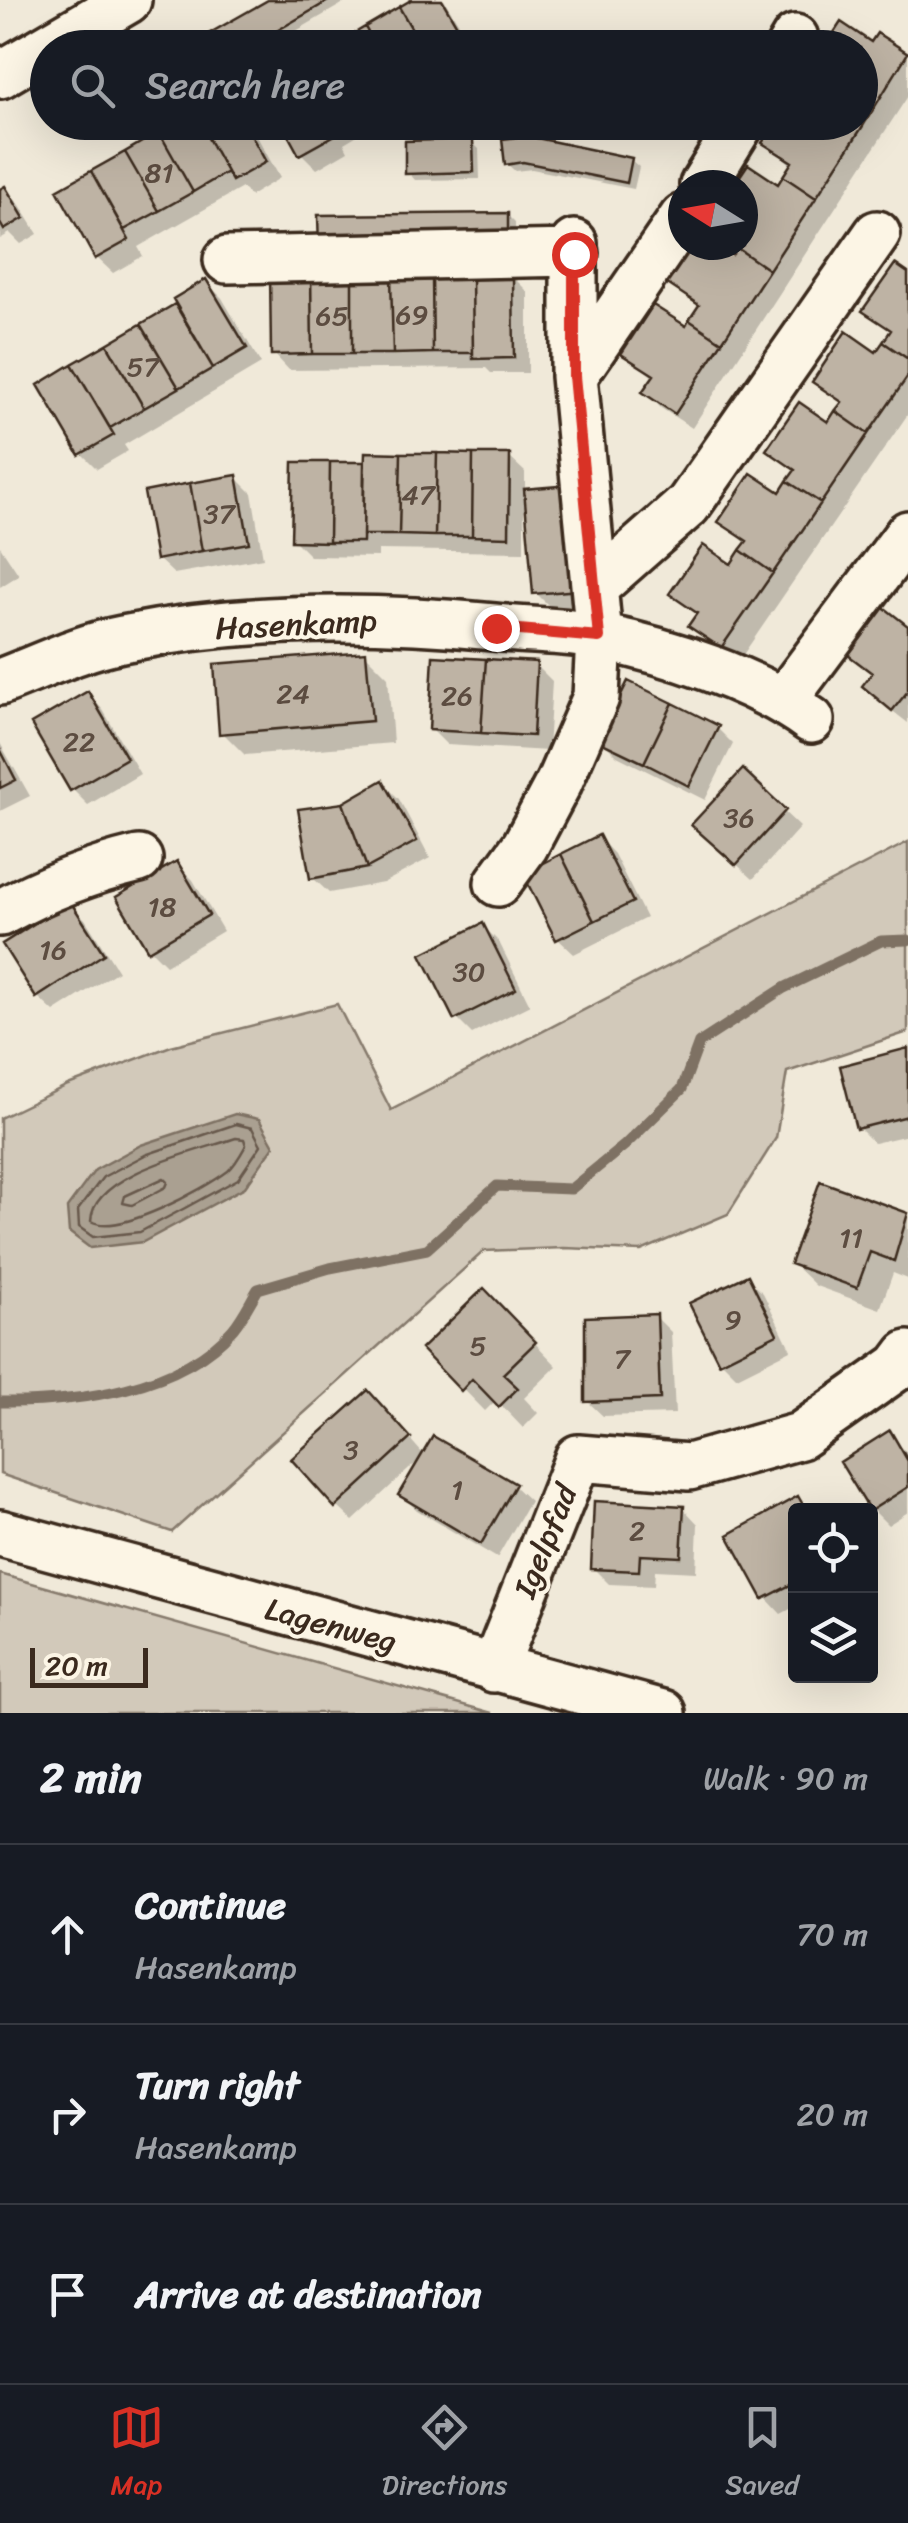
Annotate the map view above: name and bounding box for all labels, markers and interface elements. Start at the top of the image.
search box [30,30,878,140]
text: Search here [145,52,345,119]
icon: search [65,58,120,113]
house number: 81 [145,148,173,197]
north arrow [668,170,758,260]
route start [552,232,598,278]
house number: 69 [395,290,429,339]
house number: 65 [315,291,349,340]
house number: 57 [126,342,162,391]
house number: 47 [401,470,437,519]
house number: 37 [203,489,237,538]
street label: Hasenkamp [214,592,378,657]
route end [474,606,520,652]
house number: 24 [276,669,310,718]
house number: 26 [441,671,473,720]
house number: 22 [63,717,95,766]
house number: 36 [723,793,755,842]
house number: 18 [148,882,177,931]
house number: 16 [39,925,67,974]
house number: 30 [452,947,486,996]
house number: 11 [839,1213,863,1262]
house number: 9 [724,1295,742,1344]
house number: 5 [469,1321,487,1370]
house number: 7 [614,1334,632,1383]
house number: 3 [343,1425,359,1474]
house number: 1 [451,1465,463,1514]
street label: Igelpfad [496,1474,595,1608]
map controls [788,1503,878,1683]
button: locate [788,1503,878,1593]
house number: 2 [629,1506,645,1555]
street label: Lagenweg [259,1581,403,1670]
button: layers [788,1593,878,1683]
text: 20 m [45,1641,108,1690]
scale bar [30,1643,148,1688]
text: 2 min [40,1741,142,1815]
text: Walk · 90 m [703,1750,868,1807]
text: Continue [135,1872,286,1939]
text: 70 m [797,1906,868,1963]
icon: ahead [40,1907,95,1962]
text: Hasenkamp [135,1939,297,1996]
text: Turn right [135,2052,300,2119]
text: 20 m [796,2086,868,2143]
icon: right [40,2087,95,2142]
text: Hasenkamp [135,2119,297,2176]
text: Arrive at destination [135,2261,482,2328]
icon: arrive [40,2267,95,2322]
tab: Map [109,2400,164,2509]
tab: Directions [382,2400,507,2509]
tab: Saved [725,2400,799,2509]

